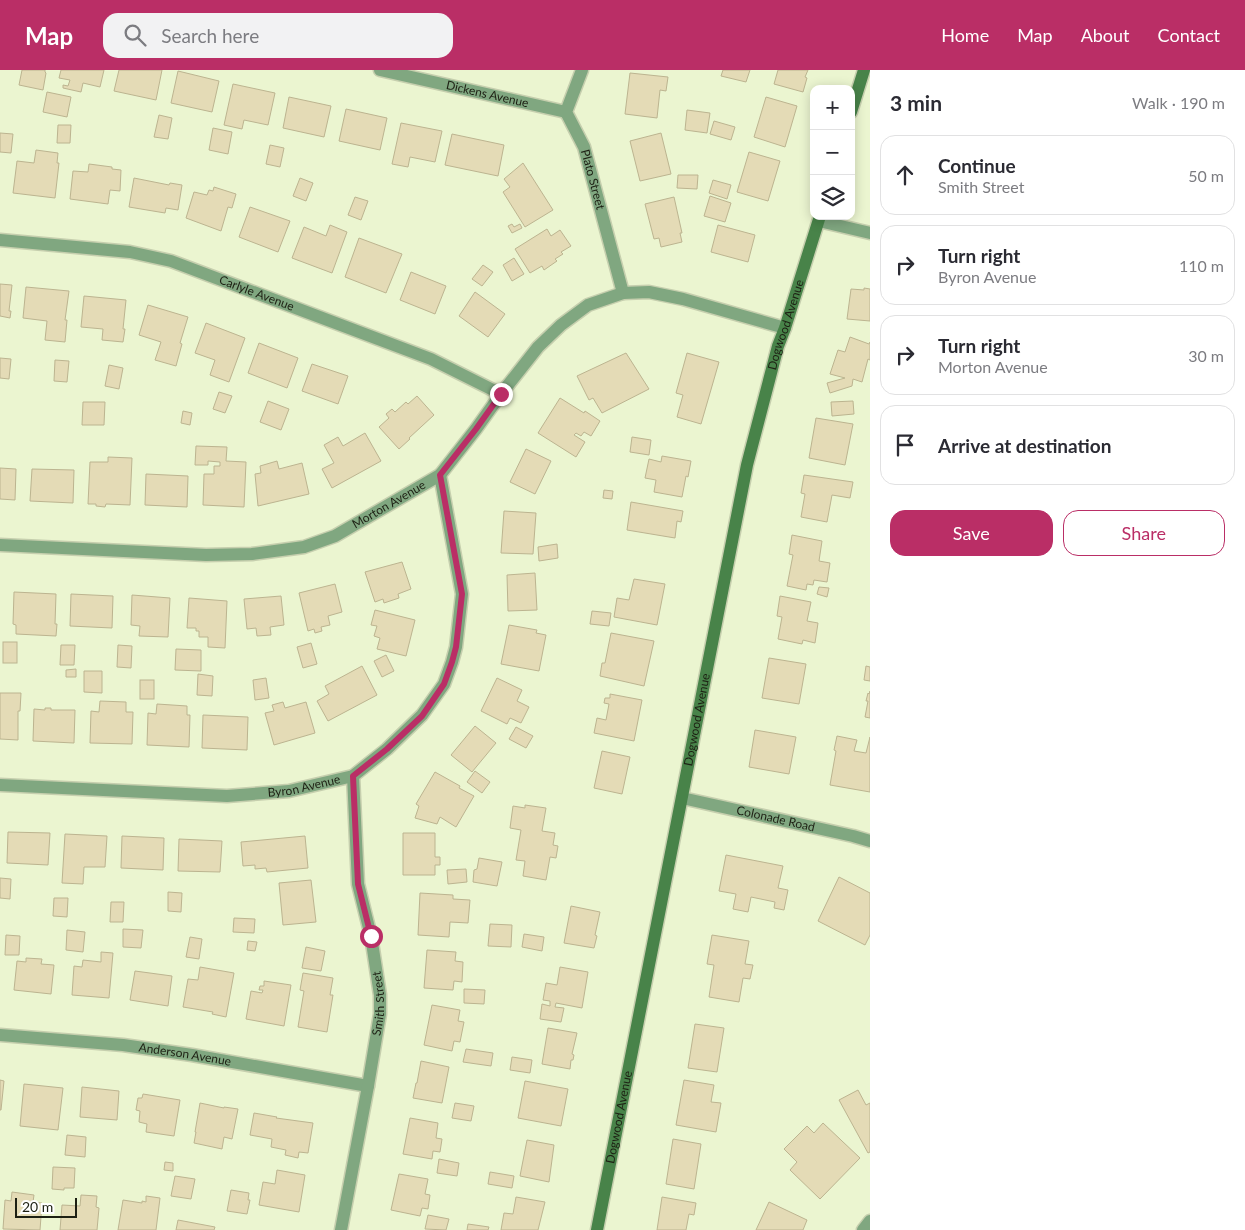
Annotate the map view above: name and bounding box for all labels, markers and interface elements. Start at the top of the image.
search box [103,13,453,58]
text: Map [25,21,73,50]
icon: search [121,21,149,49]
text: Search here [161,24,259,47]
text: Home [941,24,989,46]
text: Map [1017,24,1053,46]
text: About [1081,24,1130,46]
text: Contact [1158,24,1220,46]
street label: Dickens Avenue [445,77,530,110]
map controls [810,85,855,220]
button: + [810,85,855,130]
text: 3 min [890,90,942,115]
text: Walk · 190 m [1132,93,1225,112]
button: − [810,130,855,175]
street label: Plato Street [578,148,609,212]
text: Continue [938,154,1016,177]
icon: ahead [891,161,919,189]
text: 50 m [1188,166,1224,185]
button: layers [810,175,855,220]
text: Smith Street [938,177,1024,196]
text: Turn right [938,244,1020,267]
icon: right [891,251,919,279]
text: 110 m [1179,256,1224,275]
text: Byron Avenue [938,267,1036,286]
street label: Carlyle Avenue [217,272,296,314]
street label: Dogwood Avenue [764,278,807,372]
text: Turn right [938,334,1020,357]
icon: right [891,341,919,369]
text: 30 m [1188,346,1224,365]
text: Morton Avenue [938,357,1048,376]
route end [490,383,513,406]
icon: arrive [891,431,919,459]
text: Arrive at destination [938,434,1111,457]
street label: Morton Avenue [349,477,428,531]
button: Save [890,510,1053,556]
button: Share [1063,510,1225,556]
street label: Dogwood Avenue [680,672,713,767]
street label: Byron Avenue [267,771,342,800]
street label: Colonade Road [735,802,816,834]
route start [360,925,383,948]
street label: Smith Street [368,970,387,1037]
street label: Anderson Avenue [138,1039,232,1069]
street label: Dogwood Avenue [602,1069,635,1165]
scale bar [15,1195,78,1218]
text: 20 m [22,1198,53,1215]

